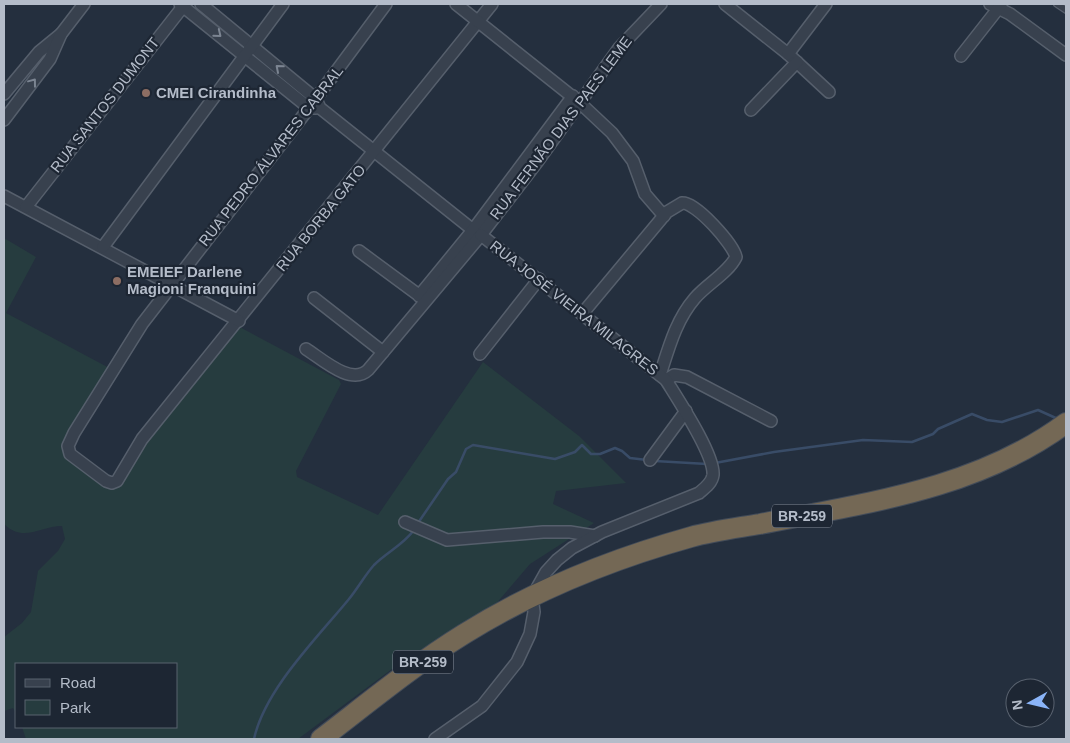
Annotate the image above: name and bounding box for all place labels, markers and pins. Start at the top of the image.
place label: CMEI Cirandinha [156,84,277,101]
marker: CMEI Cirandinha [140,87,152,99]
place label: EMEIEF Darlene Magioni Franquini [127,263,256,297]
marker: EMEIEF Darlene Magioni Franquini [111,275,123,287]

